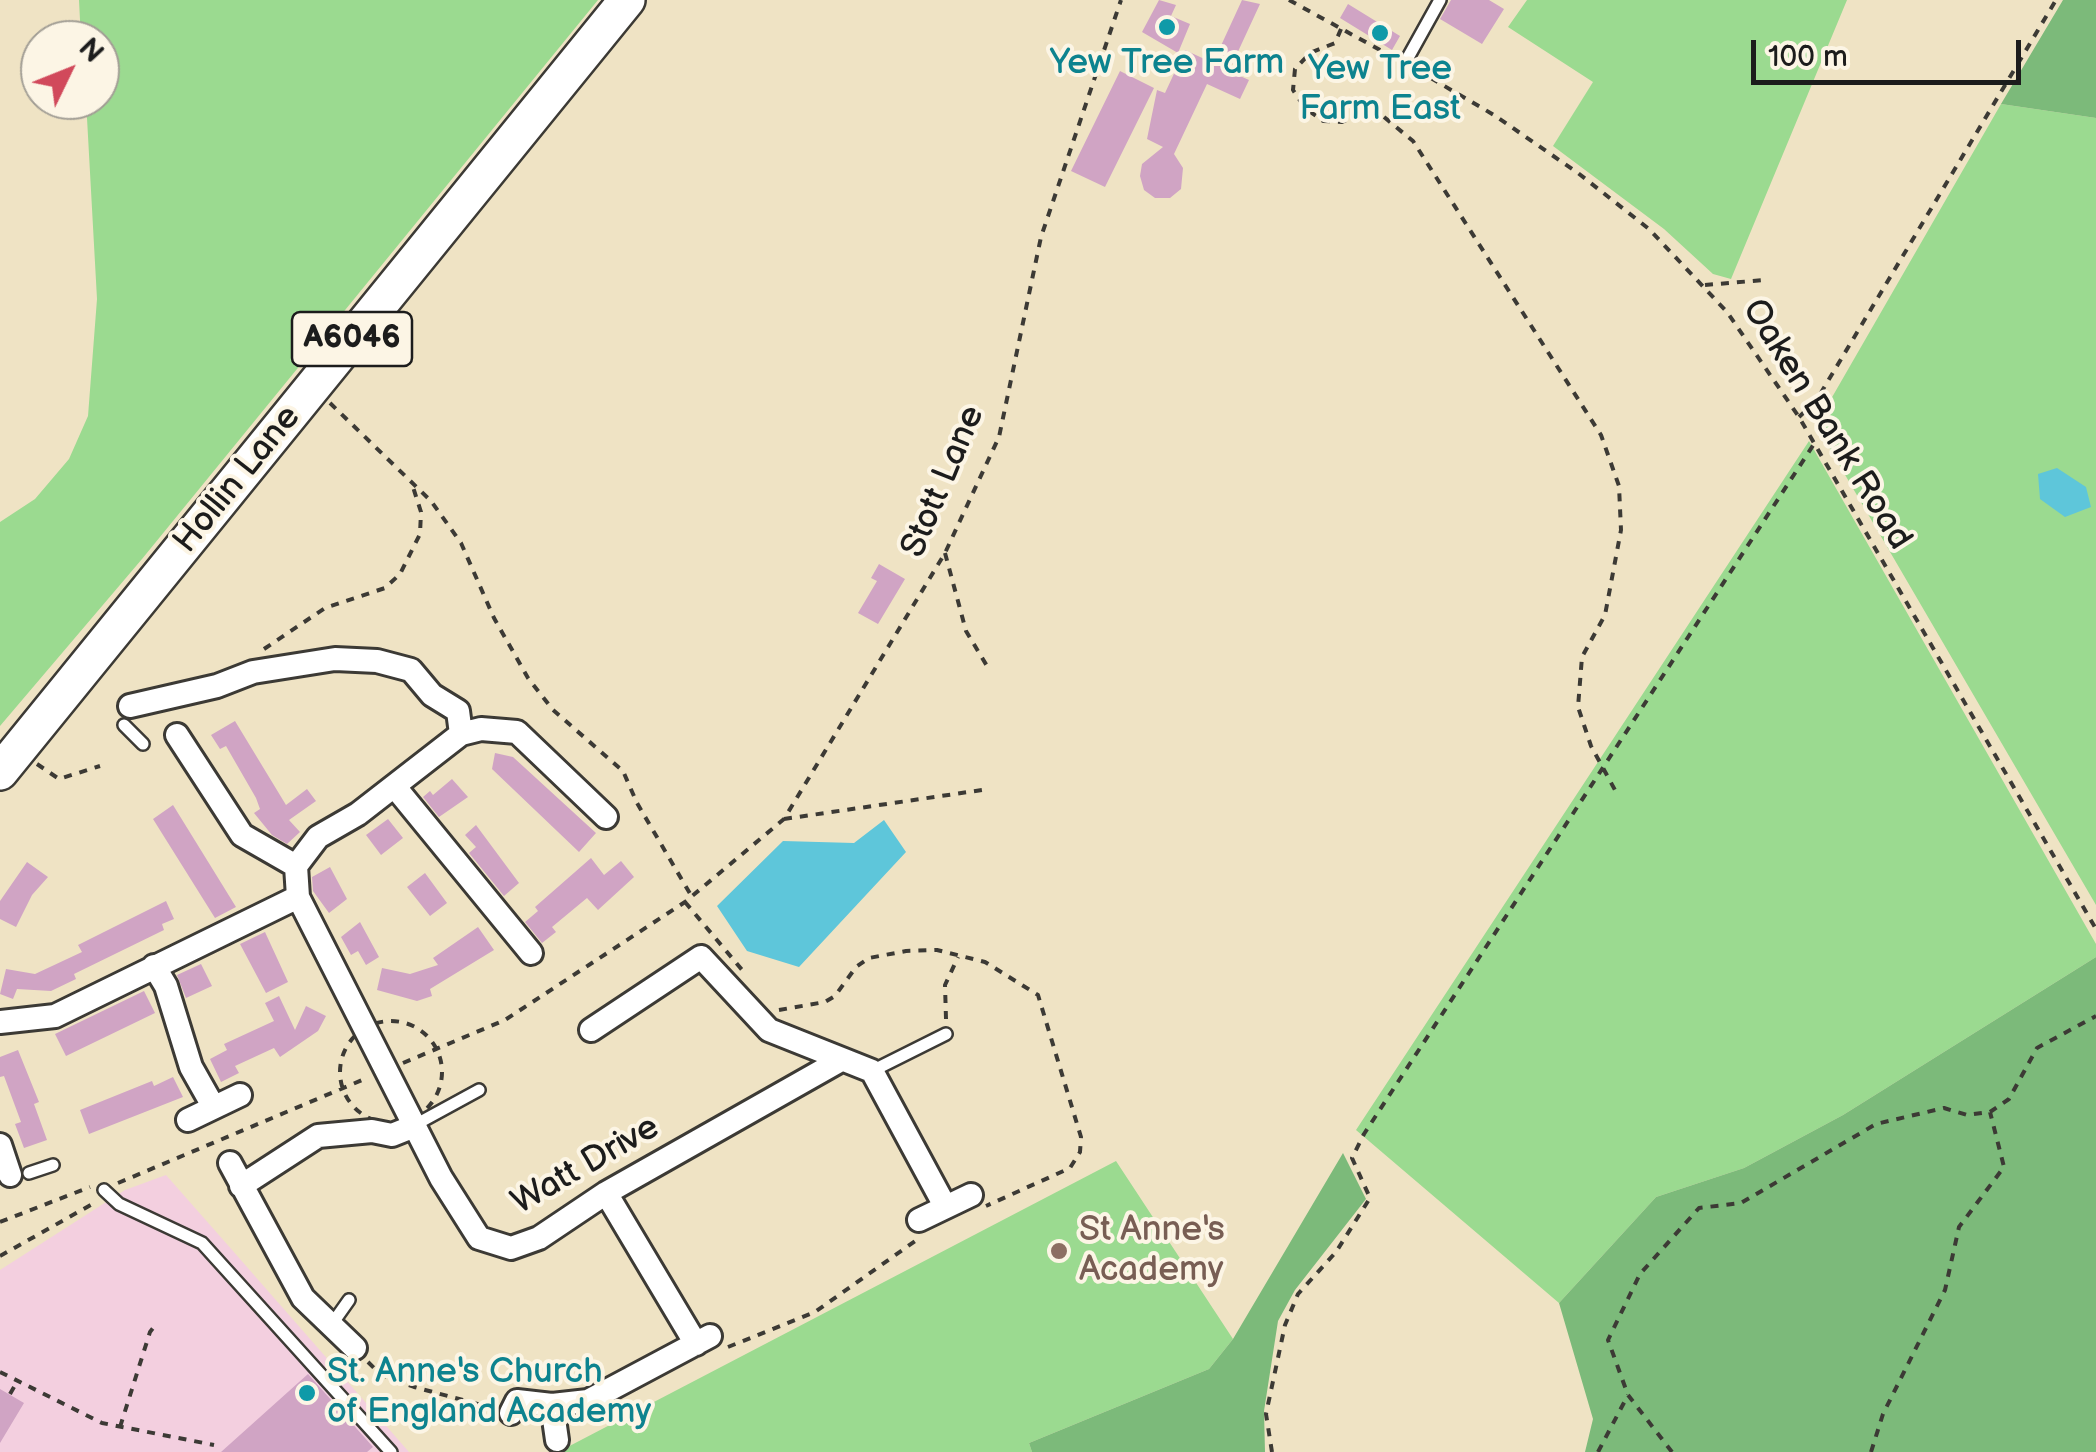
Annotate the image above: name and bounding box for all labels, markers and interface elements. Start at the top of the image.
marker: Yew Tree Farm [1156,16,1178,38]
north arrow [20,20,120,120]
scale bar [1756,20,2026,82]
marker: Yew Tree Farm East [1369,22,1391,44]
text: N [72,32,110,70]
text: 100 m [1768,39,1848,75]
place label: Yew Tree Farm [1050,43,1284,85]
place label: Yew Tree Farm East [1299,49,1461,131]
street label: Oaken Bank Road [1732,292,1920,558]
road number: A6046 [292,312,412,366]
street label: Hollin Lane [166,398,310,562]
street label: Stott Lane [893,400,995,564]
street label: Watt Drive [505,1107,667,1225]
place label: St Anne's Academy [1079,1210,1225,1292]
marker: St Anne's Academy [1048,1240,1070,1262]
place label: St. Anne's Church of England Academy [327,1352,651,1434]
marker: St. Anne's Church of England Academy [296,1382,318,1404]

